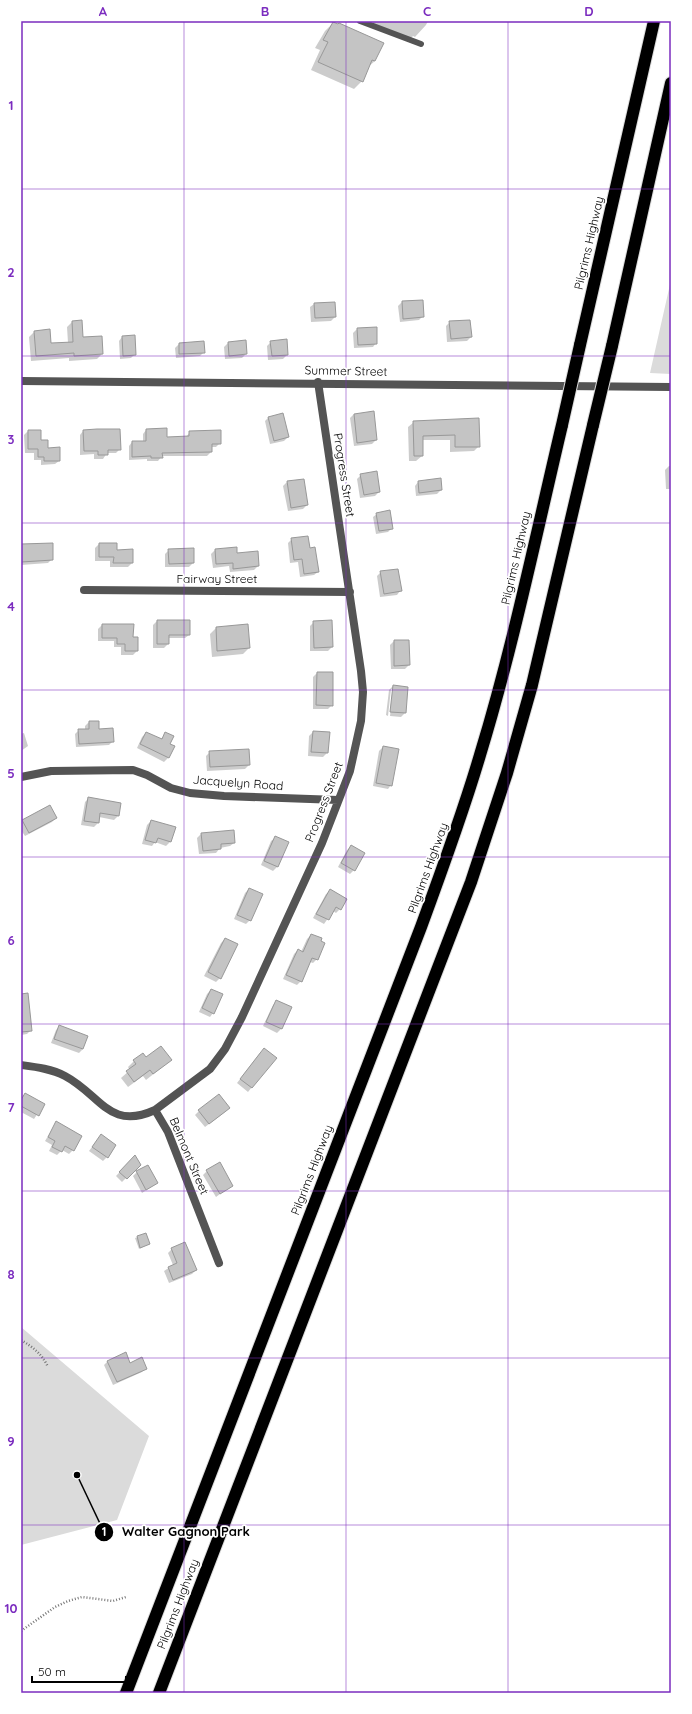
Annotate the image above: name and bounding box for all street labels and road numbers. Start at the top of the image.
street label: Pilgrims Highway [570,195,607,291]
street label: Summer Street [304,362,388,379]
street label: Progress Street [330,432,359,518]
street label: Pilgrims Highway [497,510,534,606]
street label: Fairway Street [177,571,257,586]
street label: Progress Street [301,760,346,844]
street label: Jacquelyn Road [192,772,284,793]
street label: Pilgrims Highway [404,820,451,915]
street label: Belmont Street [166,1115,213,1197]
street label: Pilgrims Highway [287,1123,336,1217]
street label: Pilgrims Highway [153,1557,202,1651]

